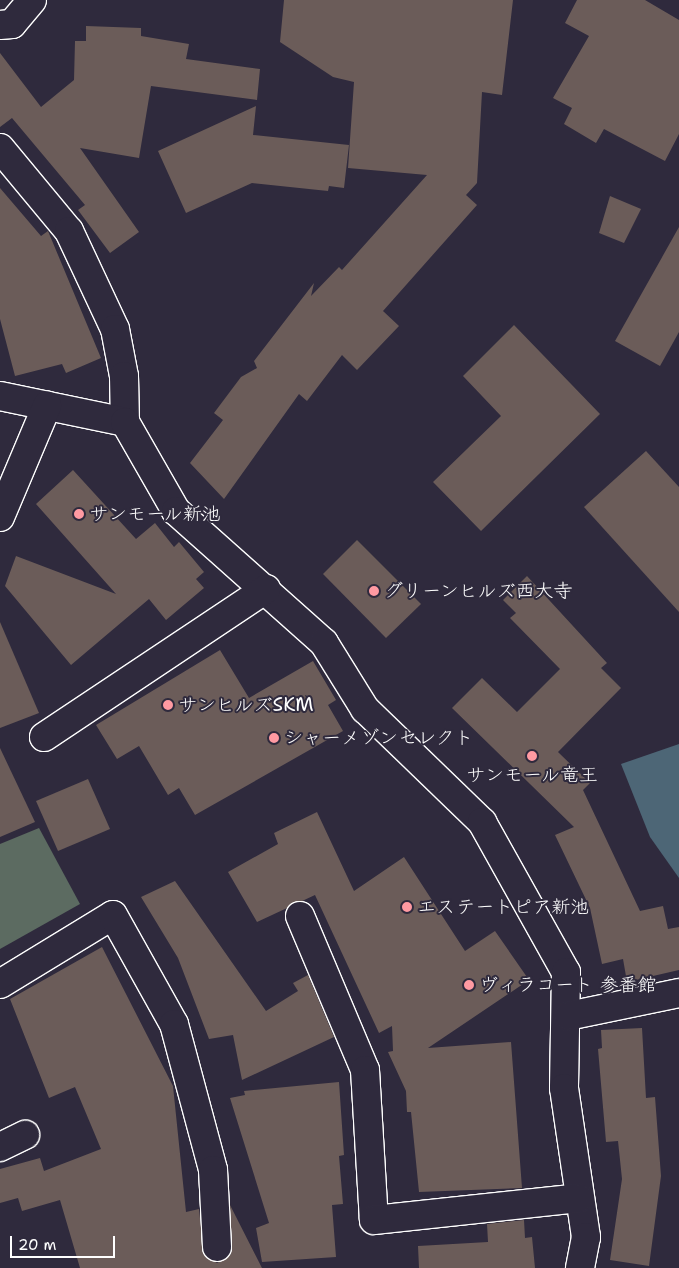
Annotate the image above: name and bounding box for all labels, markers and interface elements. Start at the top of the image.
place label: サンモール新池 [89,503,222,525]
marker: サンモール新池 [73,508,85,520]
place label: グリーンヒルズ西大寺 [384,580,574,602]
marker: グリーンヒルズ西大寺 [368,585,380,597]
place label: サンヒルズSKM [178,694,314,716]
marker: サンヒルズSKM [162,699,174,711]
place label: シャーメゾンセレクト [284,727,474,749]
marker: シャーメゾンセレクト [268,732,280,744]
marker: サンモール竜王 [526,750,538,762]
place label: サンモール竜王 [466,764,598,786]
place label: エステートピア新池 [417,896,588,918]
marker: エステートピア新池 [401,901,413,913]
place label: ヴィラコート 参番館 [479,974,656,996]
marker: ヴィラコート 参番館 [463,979,475,991]
scale bar [12,1226,118,1258]
text: 20 m [18,1235,57,1255]

